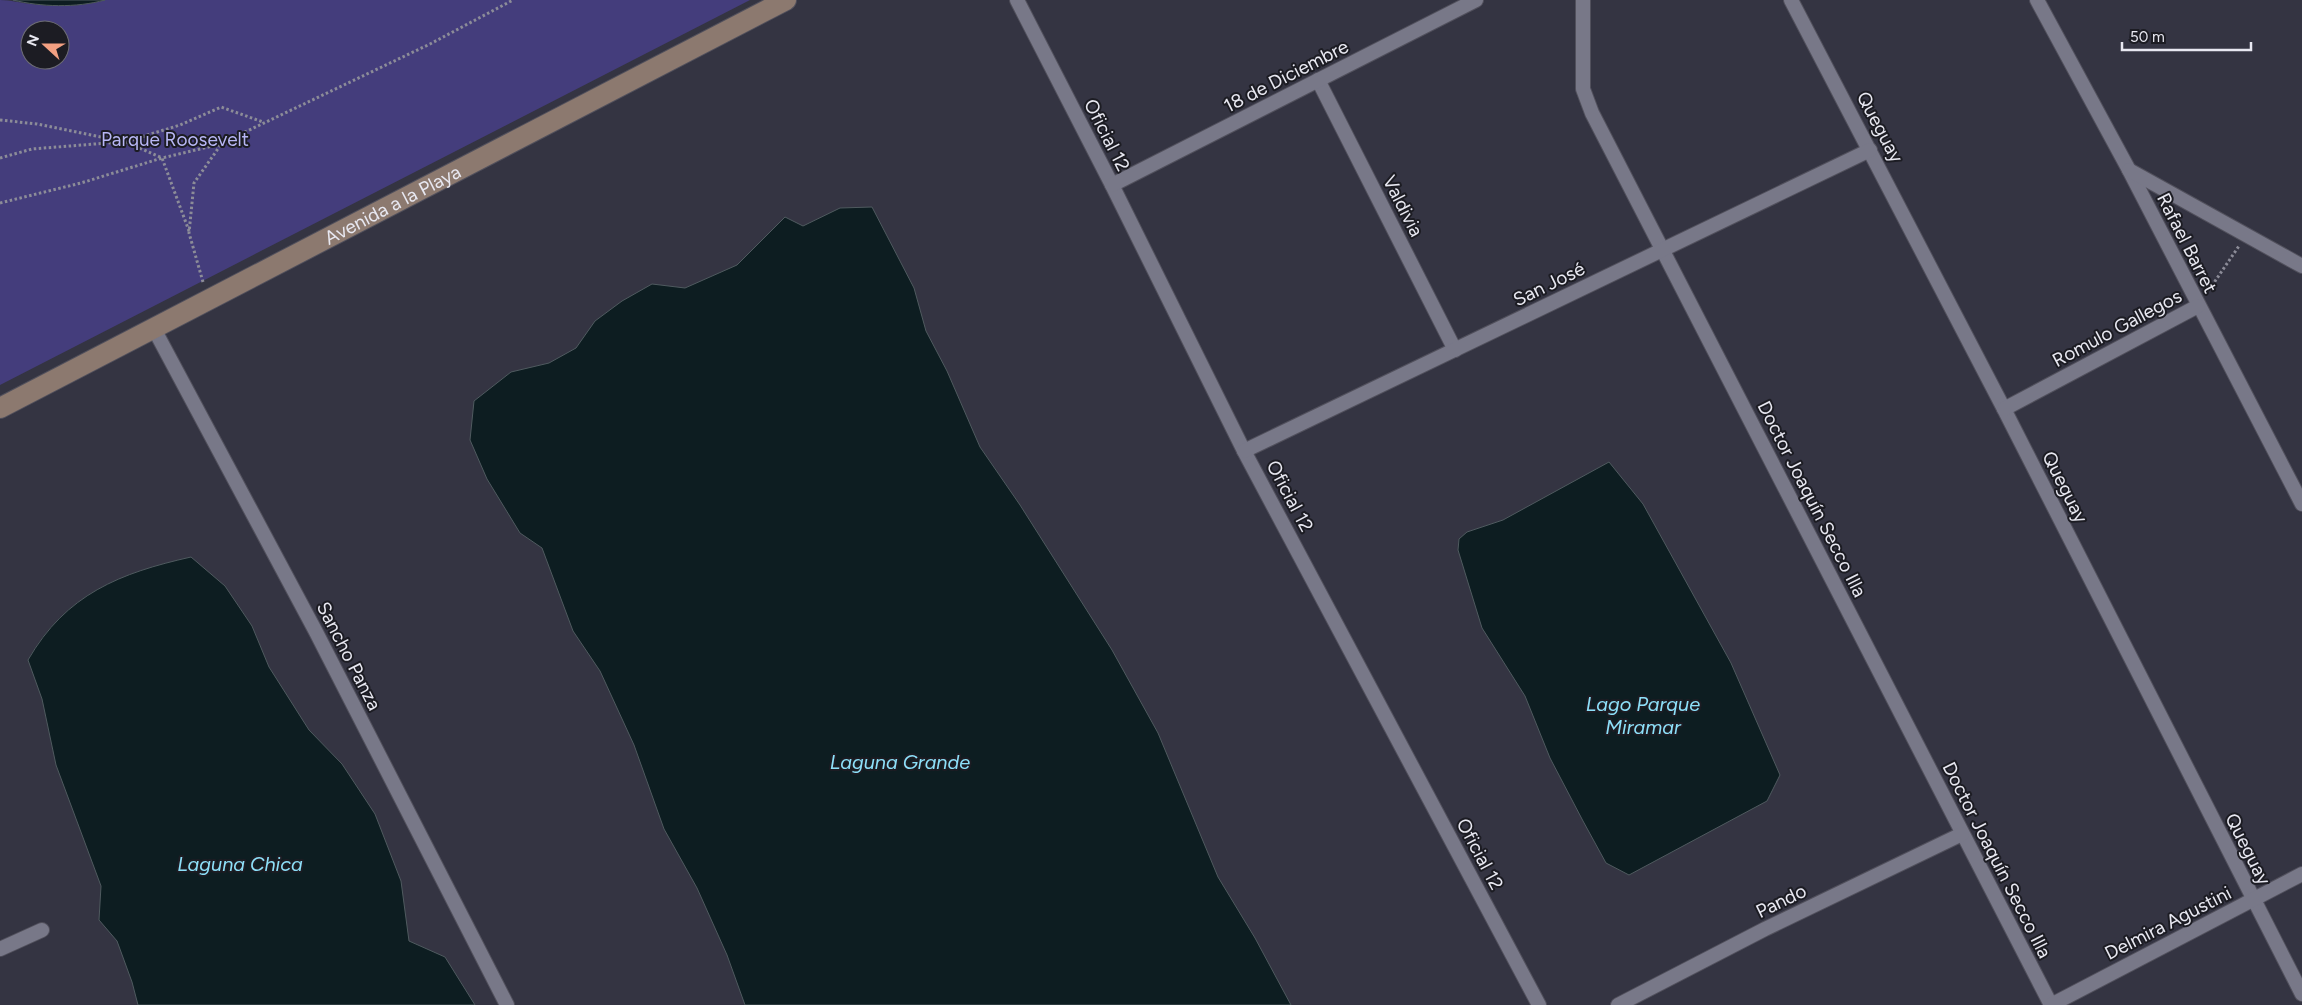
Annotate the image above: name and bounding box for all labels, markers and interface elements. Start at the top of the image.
north arrow [20,20,70,70]
scale bar [2122,20,2251,52]
text: 50 m [2130,28,2165,46]
text: N [23,32,43,49]
street label: 18 de Diciembre [1220,35,1352,117]
street label: Queguay [1852,88,1908,166]
street label: Oficial 12 [1079,95,1135,175]
park label: Parque Roosevelt [101,128,249,151]
street label: Avenida a la Playa [320,159,464,249]
street label: Valdivia [1378,171,1428,241]
street label: Rafael Barret [2152,189,2222,297]
street label: San José [1509,257,1589,311]
street label: Romulo Gallegos [2048,284,2186,372]
street label: Doctor Joaquín Secco Illa [1753,397,1871,601]
street label: Queguay [2037,447,2093,527]
street label: Oficial 12 [1262,456,1318,536]
street label: Sancho Panza [312,598,386,714]
water label: Lago Parque Miramar [1586,692,1700,739]
water label: Laguna Grande [830,750,970,774]
street label: Doctor Joaquín Secco Illa [1938,758,2056,962]
street label: Queguay [2220,809,2276,889]
street label: Oficial 12 [1452,814,1508,894]
water label: Laguna Chica [177,852,303,876]
street label: Pando [1752,879,1810,923]
street label: Delmira Agustini [2101,881,2235,965]

